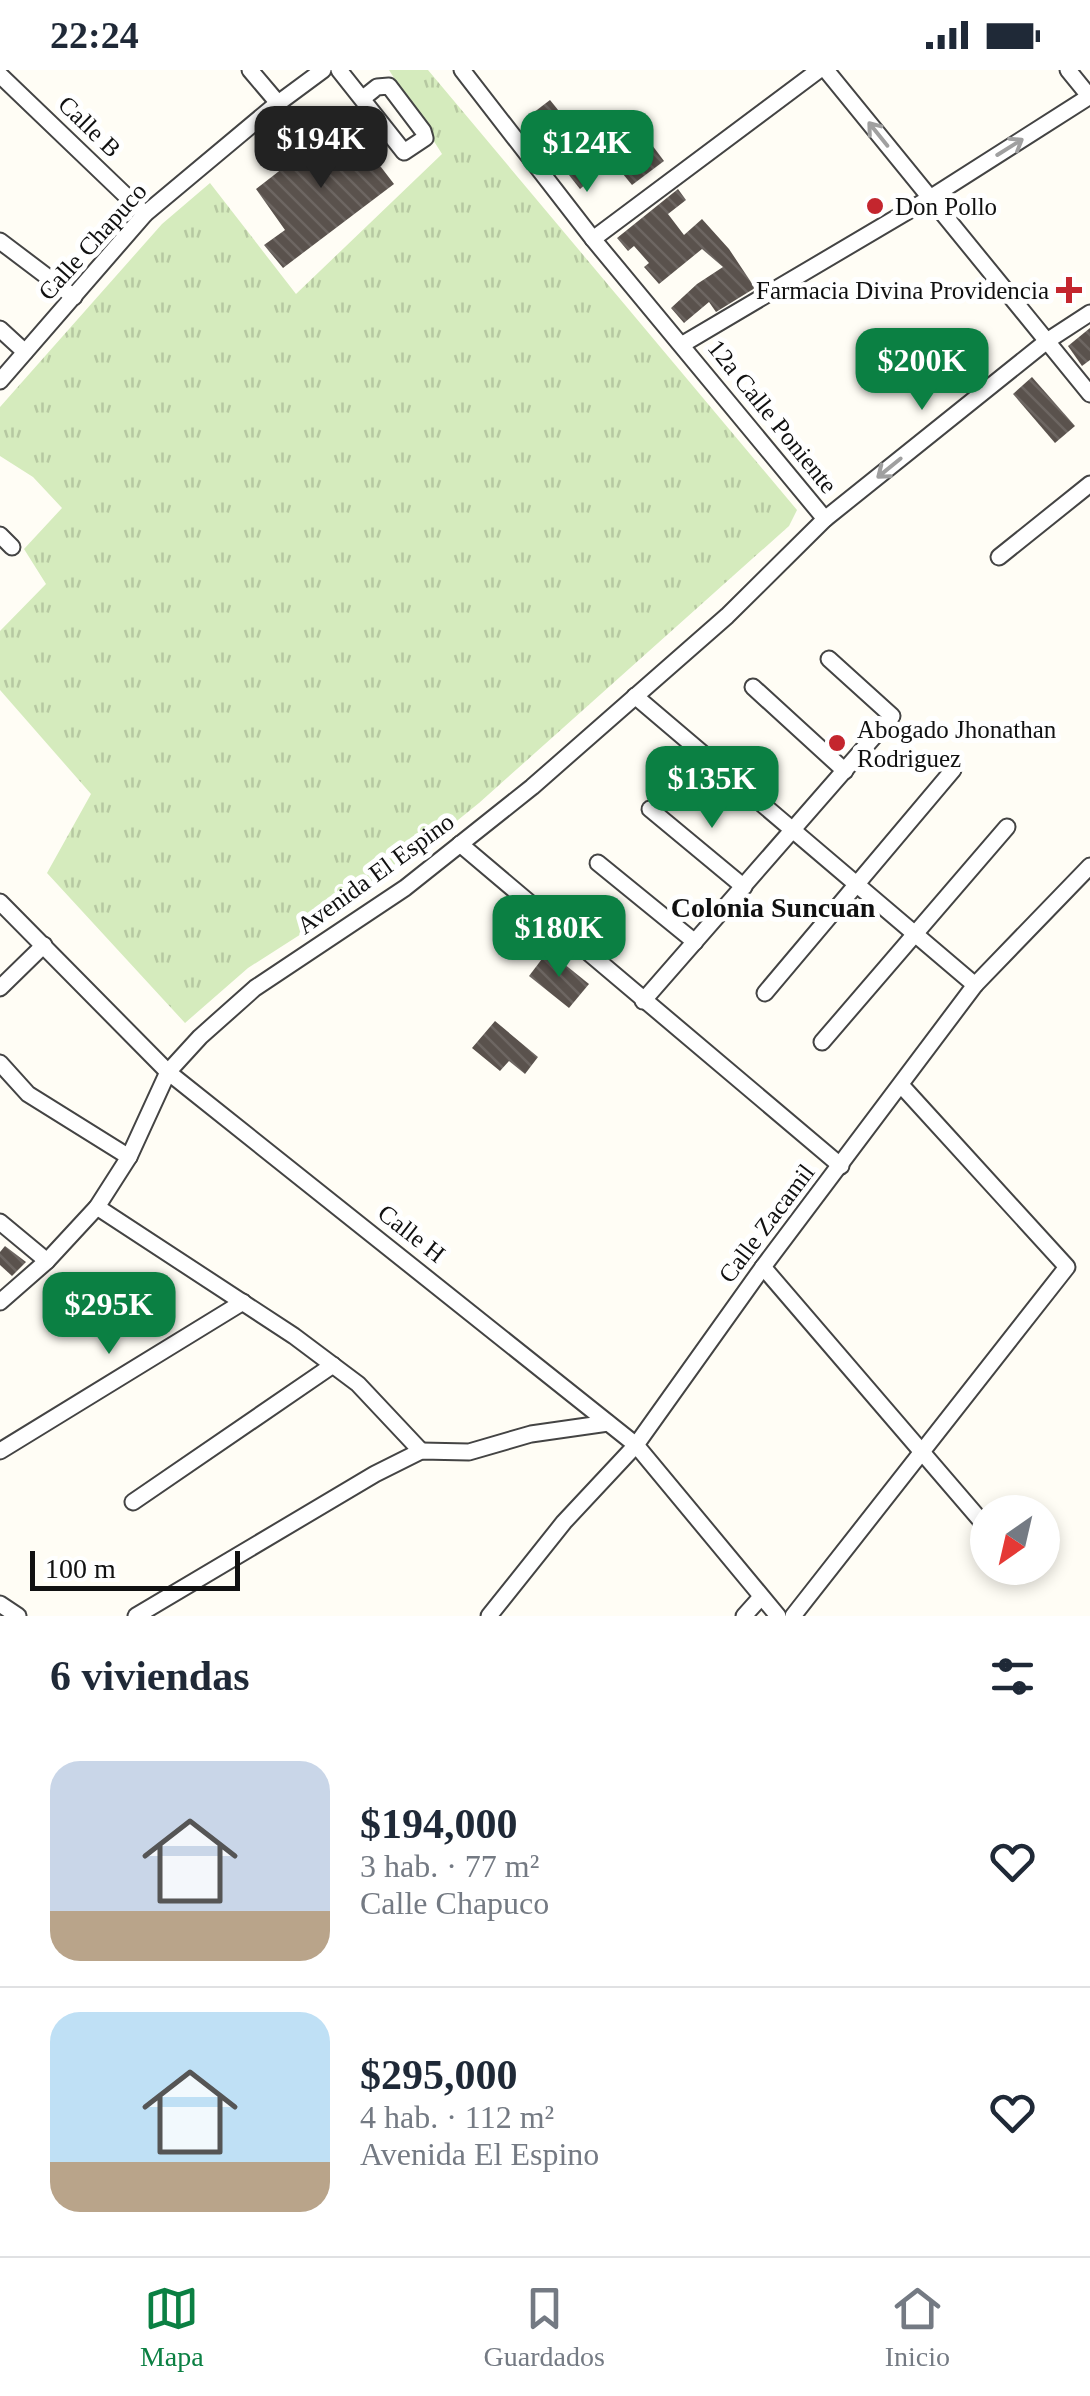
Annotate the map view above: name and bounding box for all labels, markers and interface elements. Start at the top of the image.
text: 22:24 [50,14,139,56]
street label: Calle B [53,90,126,162]
pin: $194K [251,106,391,191]
pin: $124K [517,110,657,195]
text: $194K [277,120,365,156]
one-way arrow [868,121,889,148]
text: $124K [543,124,631,160]
one-way arrow [995,136,1024,157]
street label: Calle Chapuco [33,177,152,305]
place label: Don Pollo [895,193,997,220]
marker: Don Pollo [864,195,886,217]
place label: Farmacia Divina Providencia [756,277,1049,304]
marker: Farmacia Divina Providencia [1058,279,1080,301]
pin: $200K [852,328,992,413]
street label: 12a Calle Poniente [703,334,843,498]
text: $200K [878,342,966,378]
one-way arrow [877,457,903,479]
place label: Abogado Jhonathan Rodriguez [857,716,1057,772]
marker: Abogado Jhonathan Rodriguez [826,732,848,754]
pin: $135K [642,746,782,831]
text: $135K [668,760,756,796]
street label: Avenida El Espino [292,808,459,939]
district label: Colonia Suncuan [671,892,876,923]
pin: $180K [489,895,629,980]
text: $180K [515,909,603,945]
street label: Calle Zacamil [713,1159,820,1288]
street label: Calle H [373,1199,450,1268]
pin: $295K [39,1272,179,1357]
text: $295K [65,1286,153,1322]
north arrow [970,1495,1060,1585]
map controls [970,1495,1060,1585]
scale bar [30,1546,240,1590]
text: 100 m [45,1553,116,1584]
icon: filters [985,1649,1040,1704]
text: 6 viviendas [50,1653,250,1699]
icon: home [130,1801,250,1921]
text: $194,000 [360,1801,518,1847]
icon: heart [985,1834,1040,1889]
text: 3 hab. · 77 m² [360,1848,539,1884]
text: Calle Chapuco [360,1885,549,1921]
icon: home [130,2052,250,2172]
text: $295,000 [360,2052,518,2098]
icon: heart [985,2085,1040,2140]
text: 4 hab. · 112 m² [360,2099,554,2135]
text: Avenida El Espino [360,2136,599,2172]
tab: Mapa [140,2281,204,2373]
tab: Guardados [484,2281,605,2373]
tab: Inicio [885,2281,950,2373]

